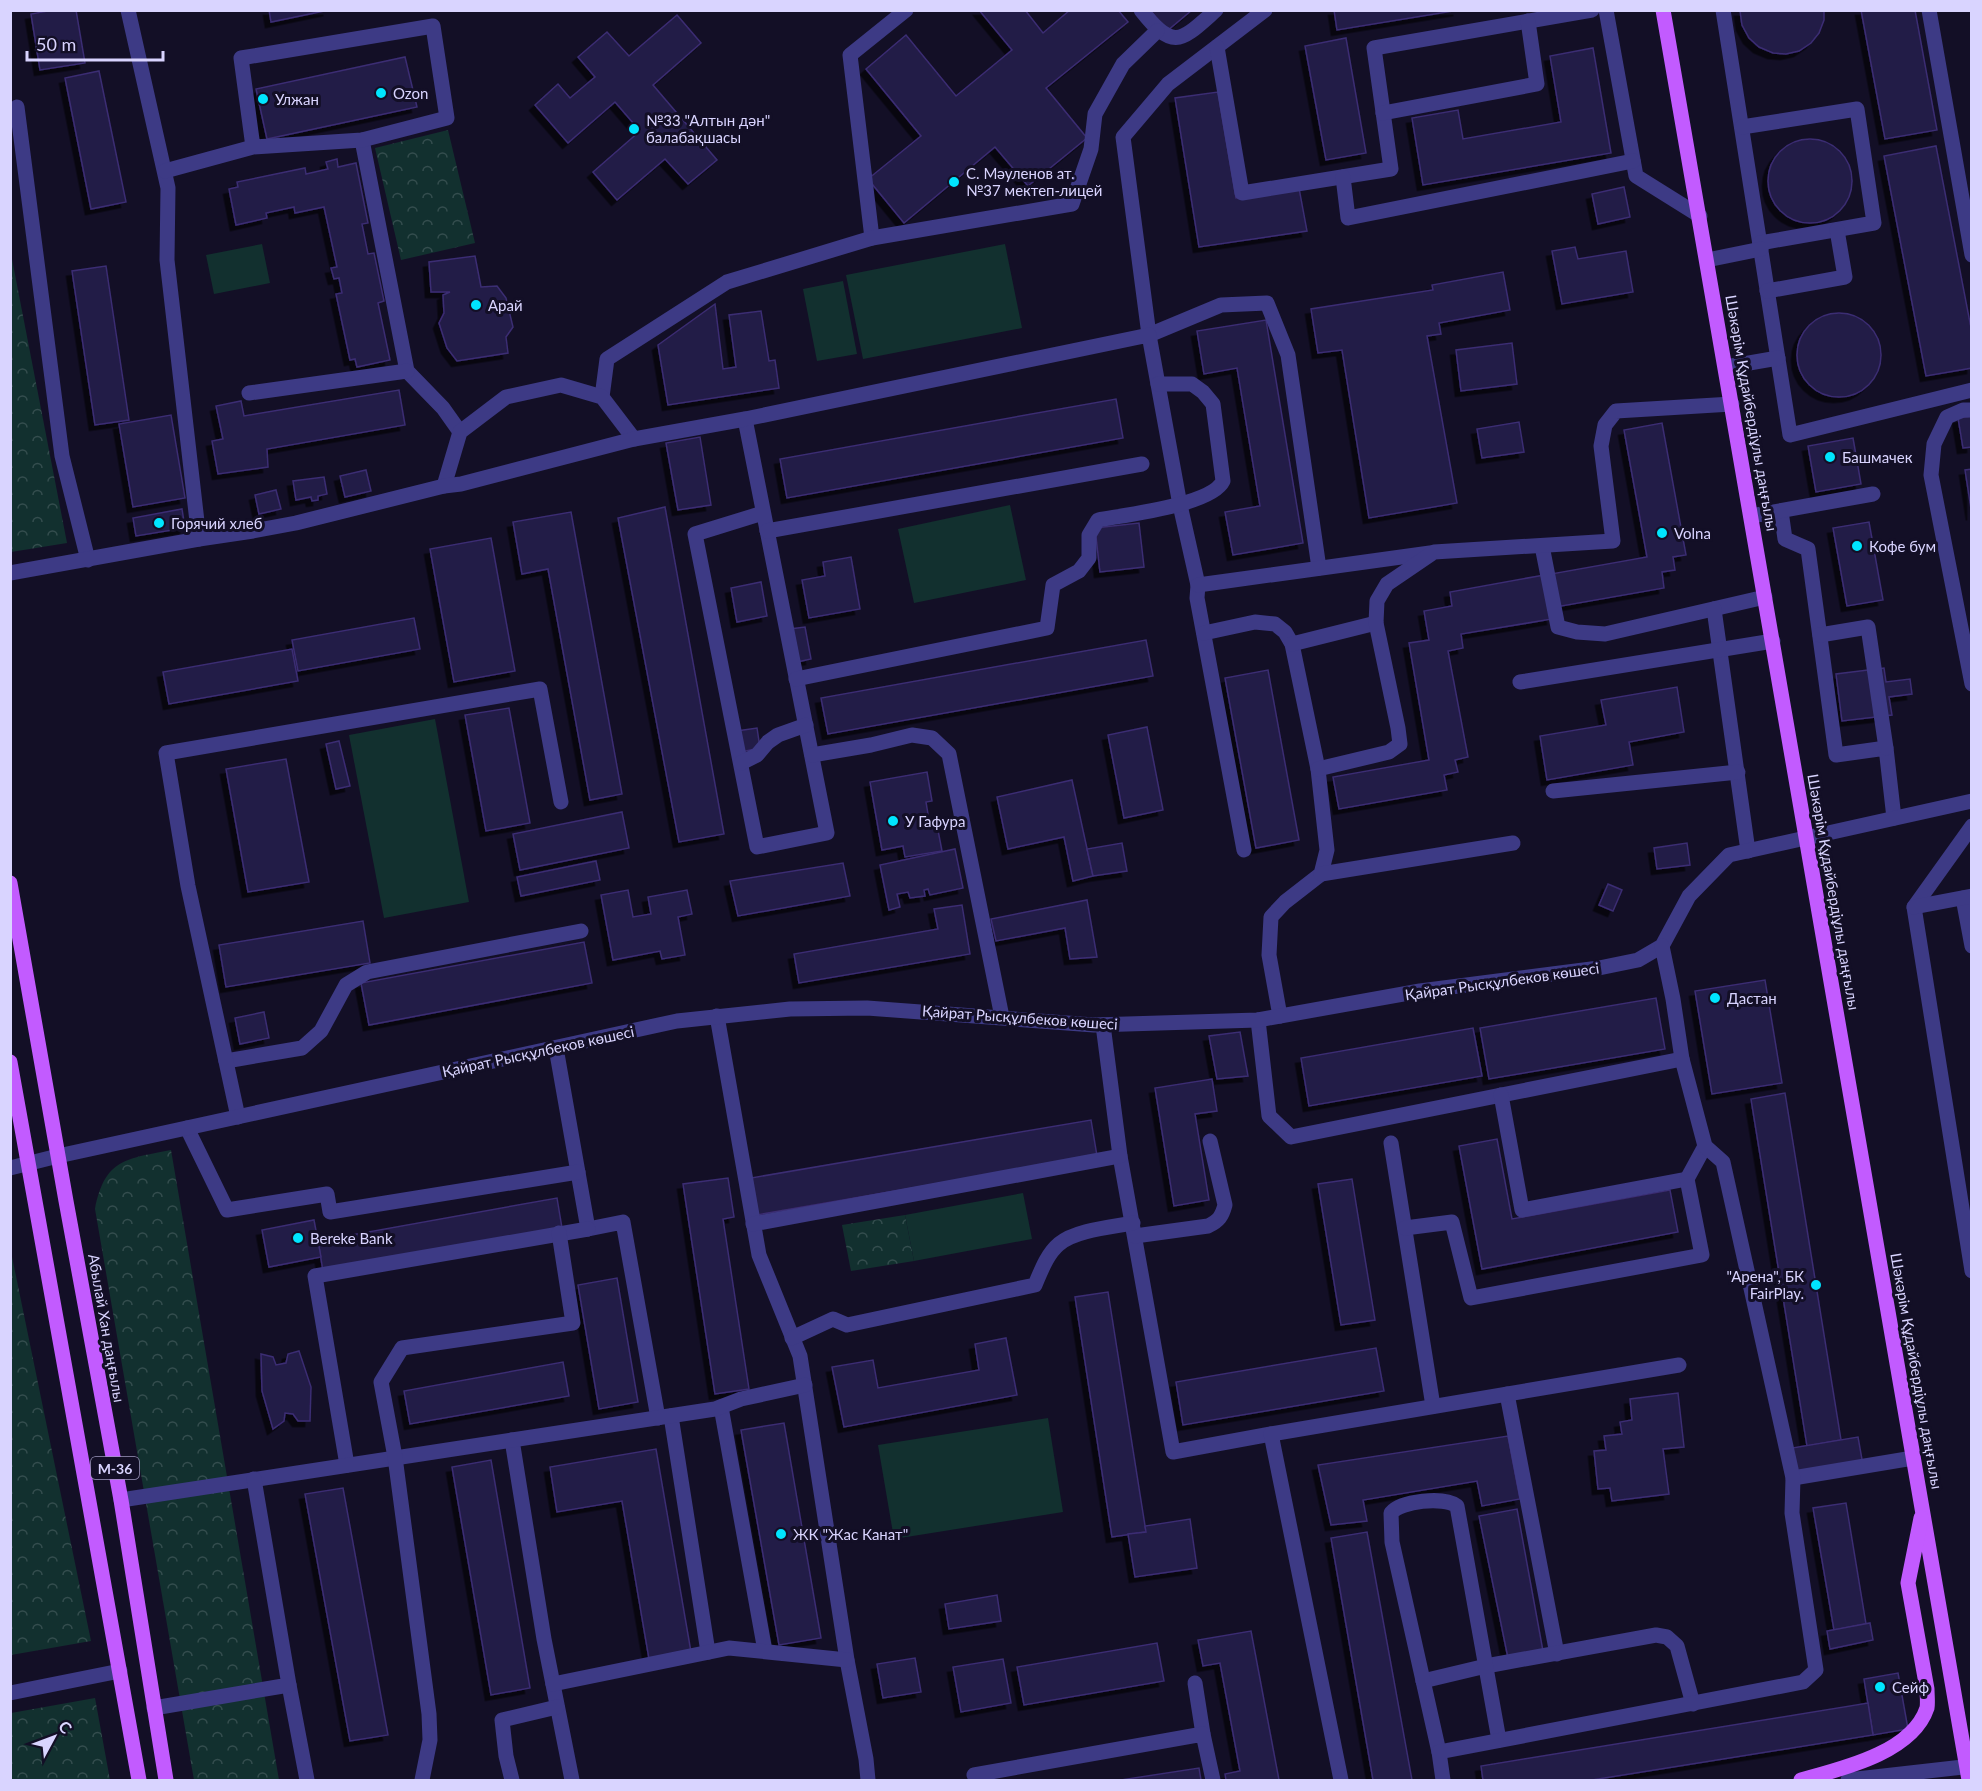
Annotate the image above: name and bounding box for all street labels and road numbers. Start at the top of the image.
street label: Шәкәрім Құдайбердіұлы даңғылы [1722,293,1782,533]
street label: Шәкәрім Құдайбердіұлы даңғылы [1804,772,1864,1012]
street label: Қайрат Рысқұлбеков көшесі [1404,958,1600,1004]
street label: Қайрат Рысқұлбеков көшесі [922,1001,1118,1033]
street label: Қайрат Рысқұлбеков көшесі [440,1022,636,1080]
street label: Шәкәрім Құдайбердіұлы даңғылы [1887,1251,1947,1491]
street label: Абылай Хан даңғылы [85,1252,129,1404]
road number: M-36 [91,1457,139,1479]

